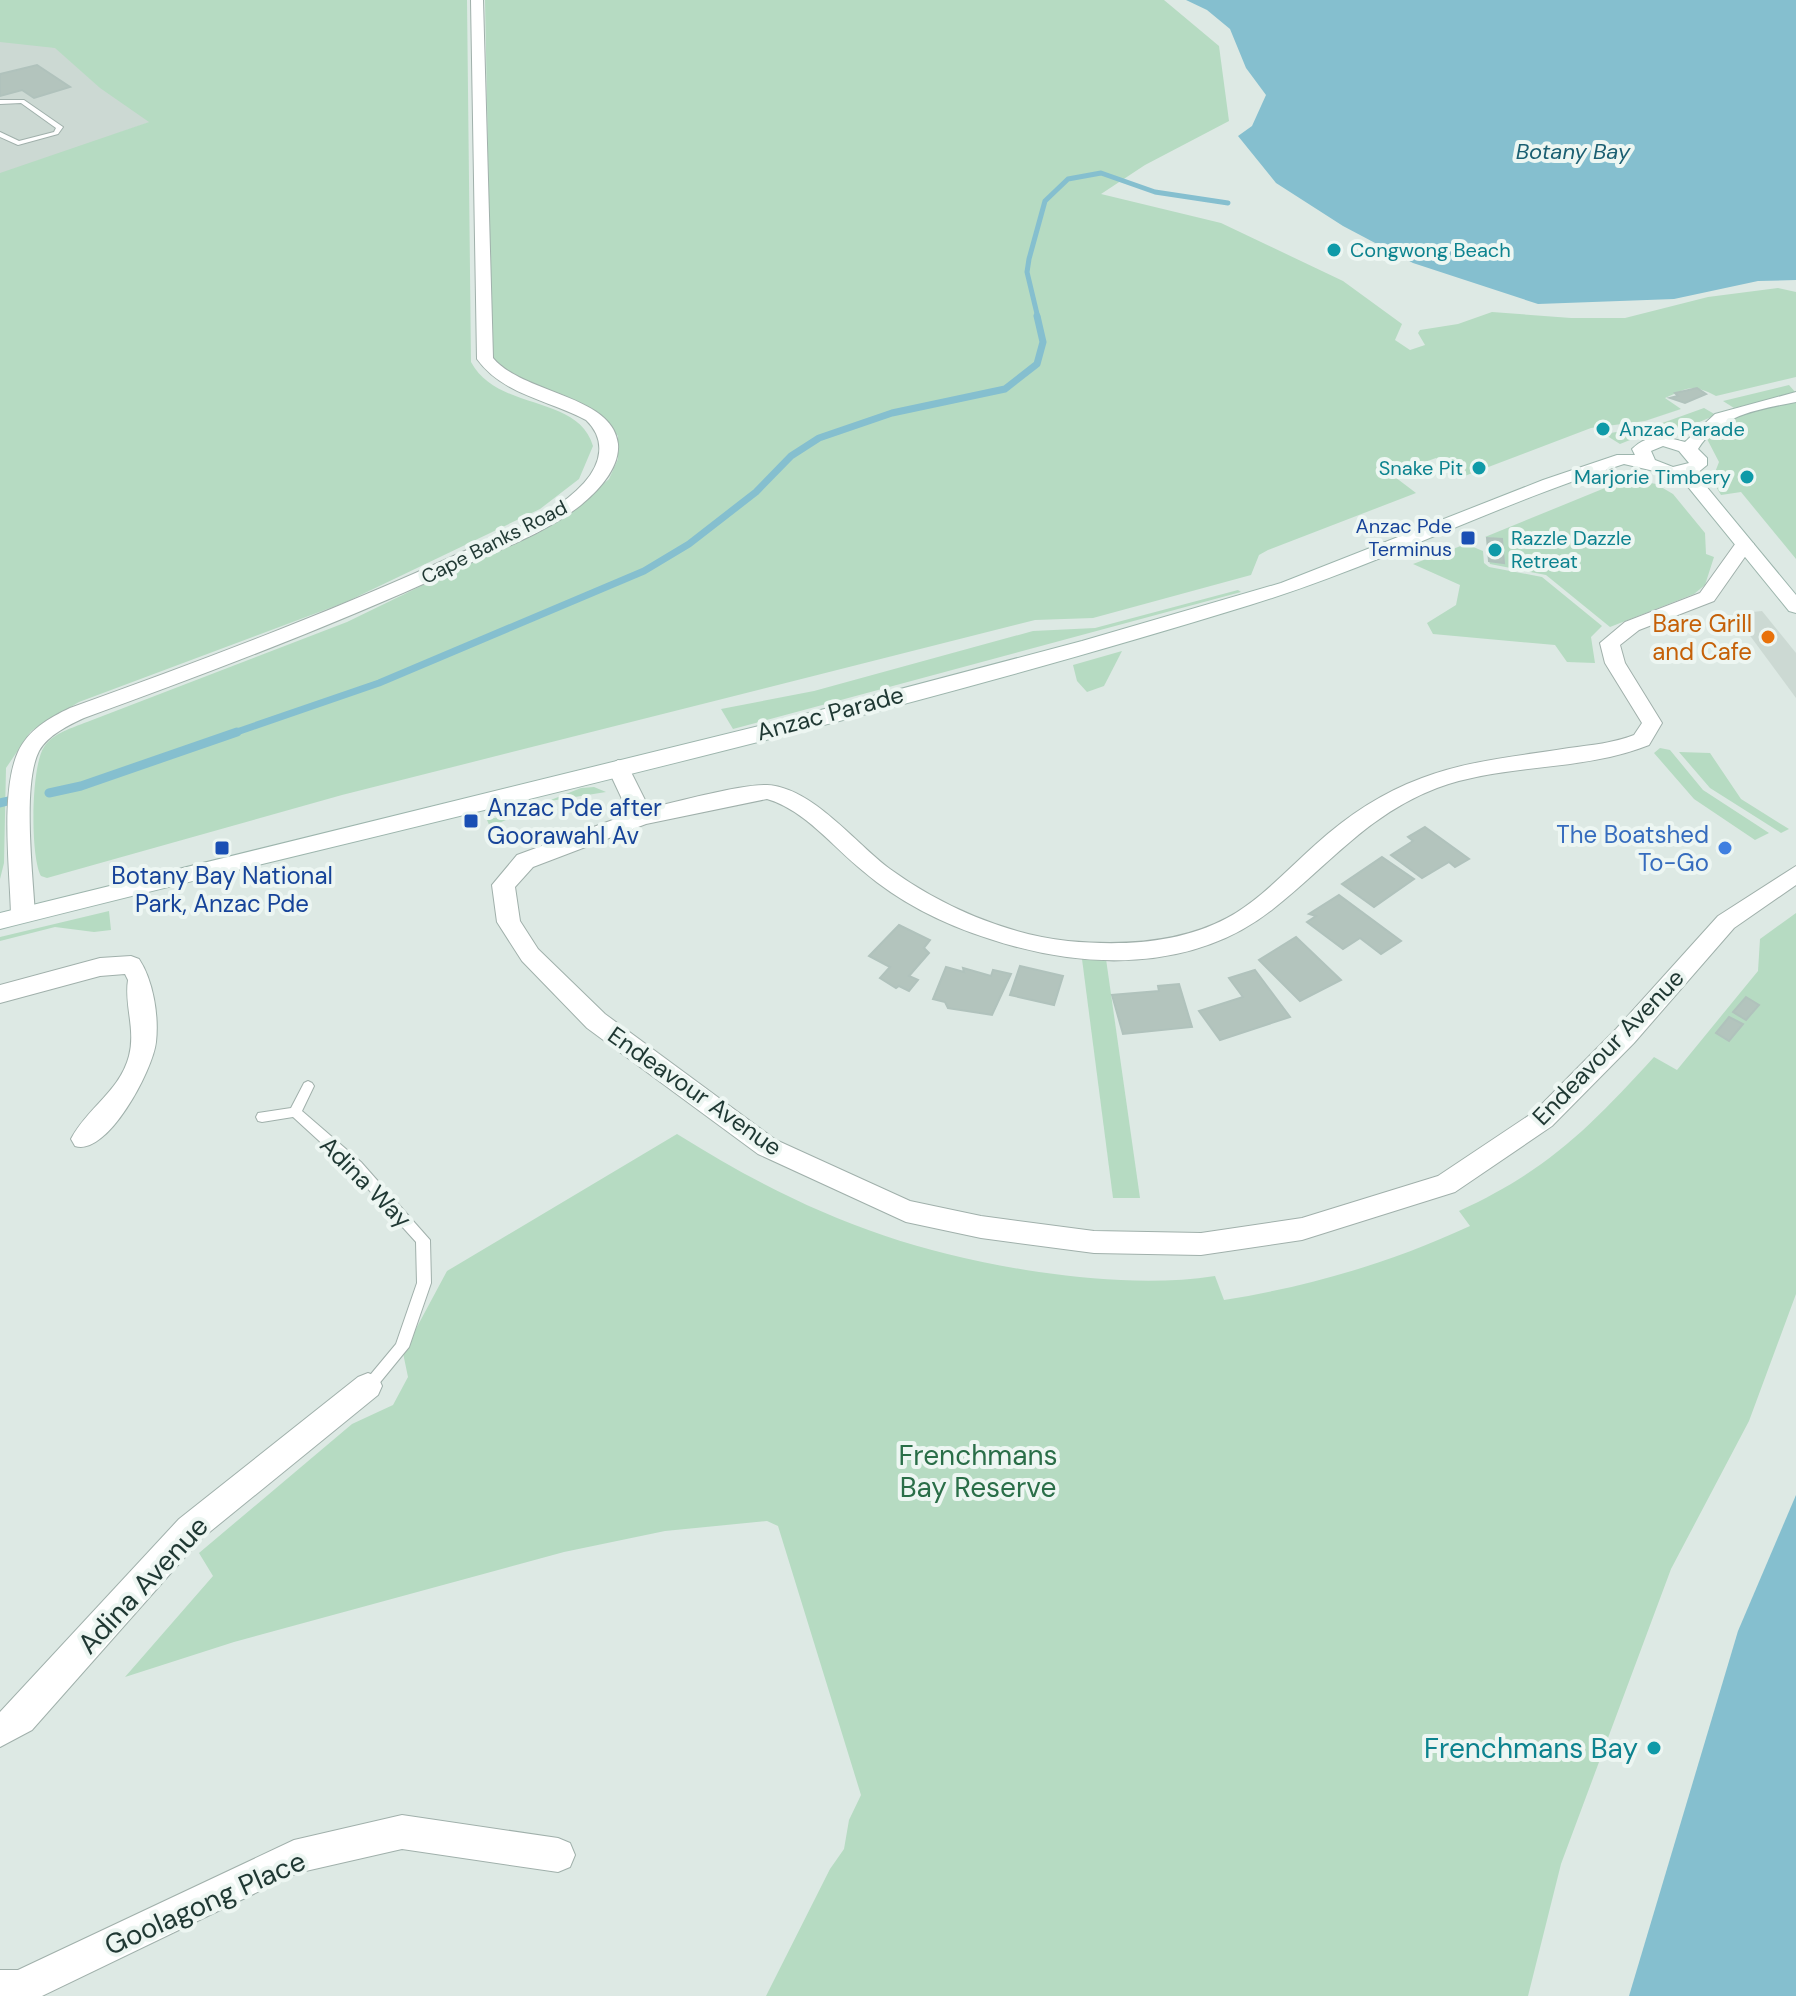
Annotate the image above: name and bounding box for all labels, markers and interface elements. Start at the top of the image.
water label: Botany Bay [1516,137,1631,166]
place label: Congwong Beach [1350,237,1511,263]
marker: Congwong Beach [1325,241,1343,259]
place label: Anzac Parade [1619,416,1745,442]
marker: Anzac Parade [1594,420,1612,438]
place label: Snake Pit [1379,455,1463,481]
marker: Snake Pit [1470,459,1488,477]
place label: Marjorie Timbery [1574,464,1731,490]
marker: Marjorie Timbery [1738,468,1756,486]
street label: Cape Banks Road [417,494,571,590]
place label: Anzac Pde Terminus [1356,513,1452,562]
place label: Razzle Dazzle Retreat [1511,525,1632,574]
marker: Anzac Pde Terminus [1459,529,1477,547]
marker: Razzle Dazzle Retreat [1486,541,1504,559]
place label: Bare Grill and Cafe [1652,608,1752,667]
marker: Bare Grill and Cafe [1759,628,1777,646]
street label: Anzac Parade [753,678,907,748]
place label: Anzac Pde after Goorawahl Av [487,792,662,851]
marker: Anzac Pde after Goorawahl Av [462,812,480,830]
place label: The Boatshed To-Go [1556,819,1709,878]
marker: Botany Bay National Park, Anzac Pde [213,839,231,857]
marker: The Boatshed To-Go [1716,839,1734,857]
place label: Botany Bay National Park, Anzac Pde [111,860,333,919]
street label: Endeavour Avenue [1525,962,1691,1132]
street label: Endeavour Avenue [602,1019,788,1163]
street label: Adina Way [314,1130,418,1234]
park label: Frenchmans Bay Reserve [898,1437,1058,1506]
street label: Adina Avenue [69,1508,217,1662]
place label: Frenchmans Bay [1424,1730,1638,1767]
marker: Frenchmans Bay [1645,1739,1663,1757]
street label: Goolagong Place [99,1842,311,1964]

